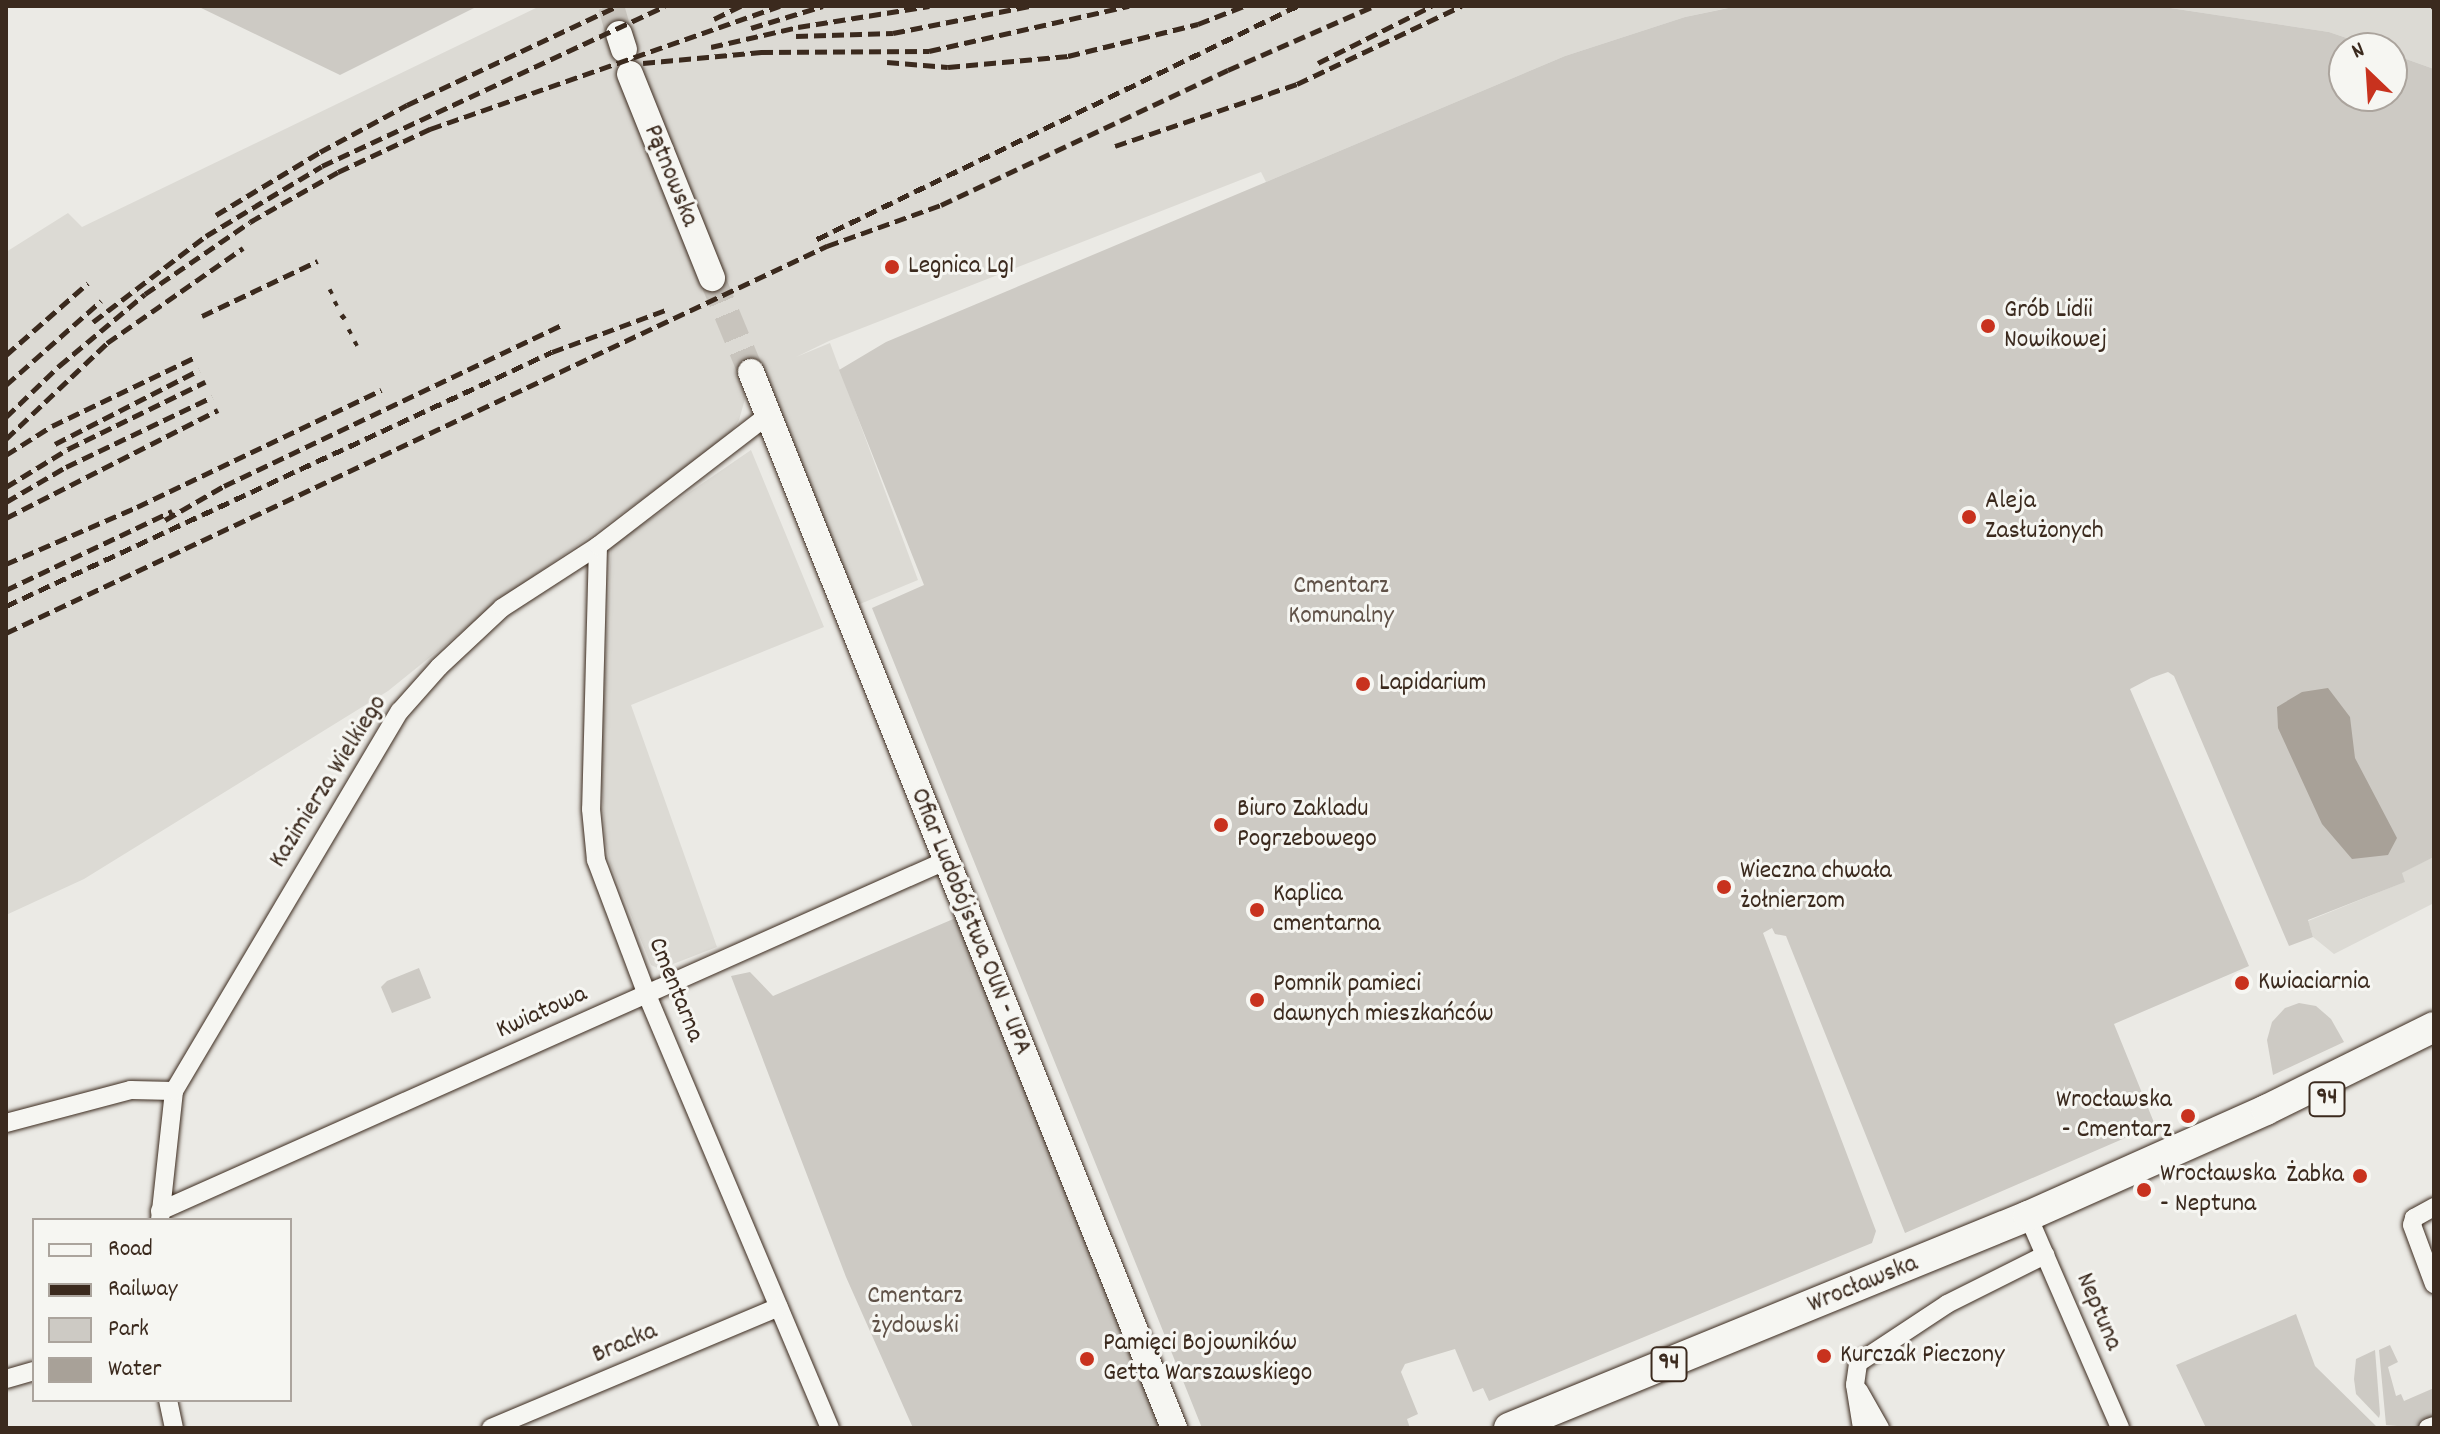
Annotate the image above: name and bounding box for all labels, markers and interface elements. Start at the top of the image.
north arrow [2328,32,2408,112]
text: N [2347,35,2370,68]
street label: Pątnowska [635,121,705,231]
place label: Legnica Lg1 [908,251,1015,283]
marker: Legnica Lg1 [883,258,901,276]
place label: Grób Lidii Nowikowej [2004,295,2107,356]
marker: Grób Lidii Nowikowej [1979,317,1997,335]
place label: Aleja Zasłużonych [1985,486,2104,548]
marker: Aleja Zasłużonych [1960,508,1978,526]
park label: Cmentarz Komunalny [1288,571,1394,632]
place label: Lapidarium [1379,668,1486,700]
marker: Lapidarium [1354,675,1372,693]
street label: Kazimierza Wielkiego [263,690,395,874]
street label: Ofiar Ludobójstwa OUN - UPA [902,784,1038,1060]
place label: Biuro Zakladu Pogrzebowego [1237,794,1377,856]
marker: Biuro Zakladu Pogrzebowego [1212,816,1230,834]
place label: Wieczna chwała żołnierzom [1740,856,1892,918]
marker: Wieczna chwała żołnierzom [1715,878,1733,896]
place label: Kaplica cmentarna [1273,879,1380,940]
marker: Kaplica cmentarna [1248,901,1266,919]
street label: Cmentarna [640,933,710,1047]
place label: Kwiaciarnia [2258,967,2370,999]
place label: Pomnik pamieci dawnych mieszkańców [1273,969,1494,1030]
marker: Kwiaciarnia [2233,974,2251,992]
street label: Kwiatowa [492,979,592,1047]
marker: Pomnik pamieci dawnych mieszkańców [1248,991,1266,1009]
road number: 94 [2307,1079,2347,1119]
place label: Wrocławska - Cmentarz [2056,1085,2172,1146]
marker: Wrocławska - Cmentarz [2179,1107,2197,1125]
place label: Wrocławska - Neptuna [2160,1159,2276,1220]
place label: Żabka [2286,1160,2344,1192]
marker: Żabka [2351,1167,2369,1185]
marker: Wrocławska - Neptuna [2135,1181,2153,1199]
legend [32,1218,292,1402]
text: Road [108,1233,153,1267]
street label: Wrocławska [1803,1249,1923,1321]
street label: Neptuna [2068,1268,2128,1356]
text: Railway [108,1273,177,1307]
park label: Cmentarz żydowski [867,1281,963,1342]
text: Park [108,1313,149,1347]
street label: Bracka [588,1316,662,1372]
place label: Pamięci Bojowników Getta Warszawskiego [1103,1328,1312,1390]
place label: Kurczak Pieczony [1840,1340,2004,1372]
road number: 94 [1649,1344,1689,1384]
marker: Kurczak Pieczony [1815,1347,1833,1365]
marker: Pamięci Bojowników Getta Warszawskiego [1078,1350,1096,1368]
text: Water [108,1353,161,1387]

